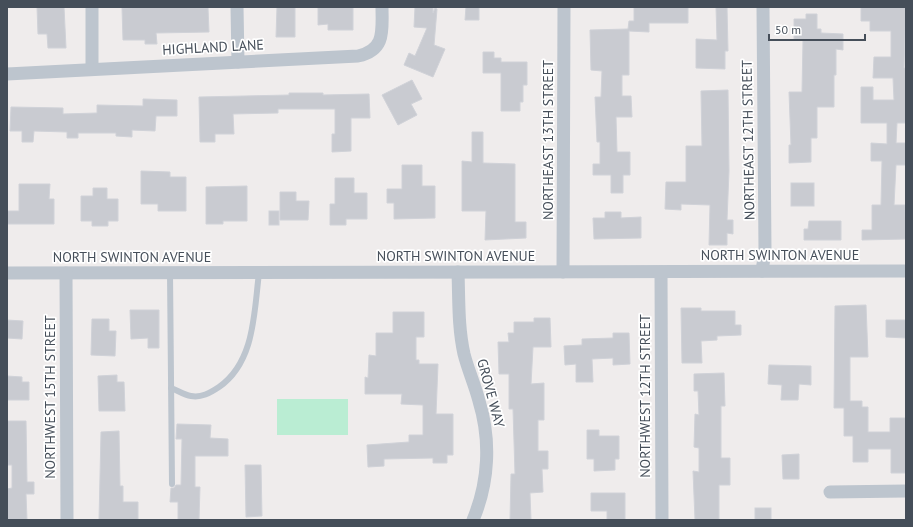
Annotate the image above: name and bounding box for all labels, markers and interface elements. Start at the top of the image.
scale bar [769,16,865,42]
text: 50 m [775,22,801,37]
street label: HIGHLAND LANE [162,35,264,59]
street label: NORTHEAST 13TH STREET [539,60,557,220]
street label: NORTHEAST 12TH STREET [738,60,758,220]
street label: NORTH SWINTON AVENUE [701,246,859,264]
street label: NORTH SWINTON AVENUE [377,247,535,265]
street label: NORTH SWINTON AVENUE [53,248,211,266]
street label: NORTHWEST 12TH STREET [636,314,654,478]
street label: NORTHWEST 15TH STREET [41,315,59,479]
street label: GROVE WAY [473,357,509,430]

